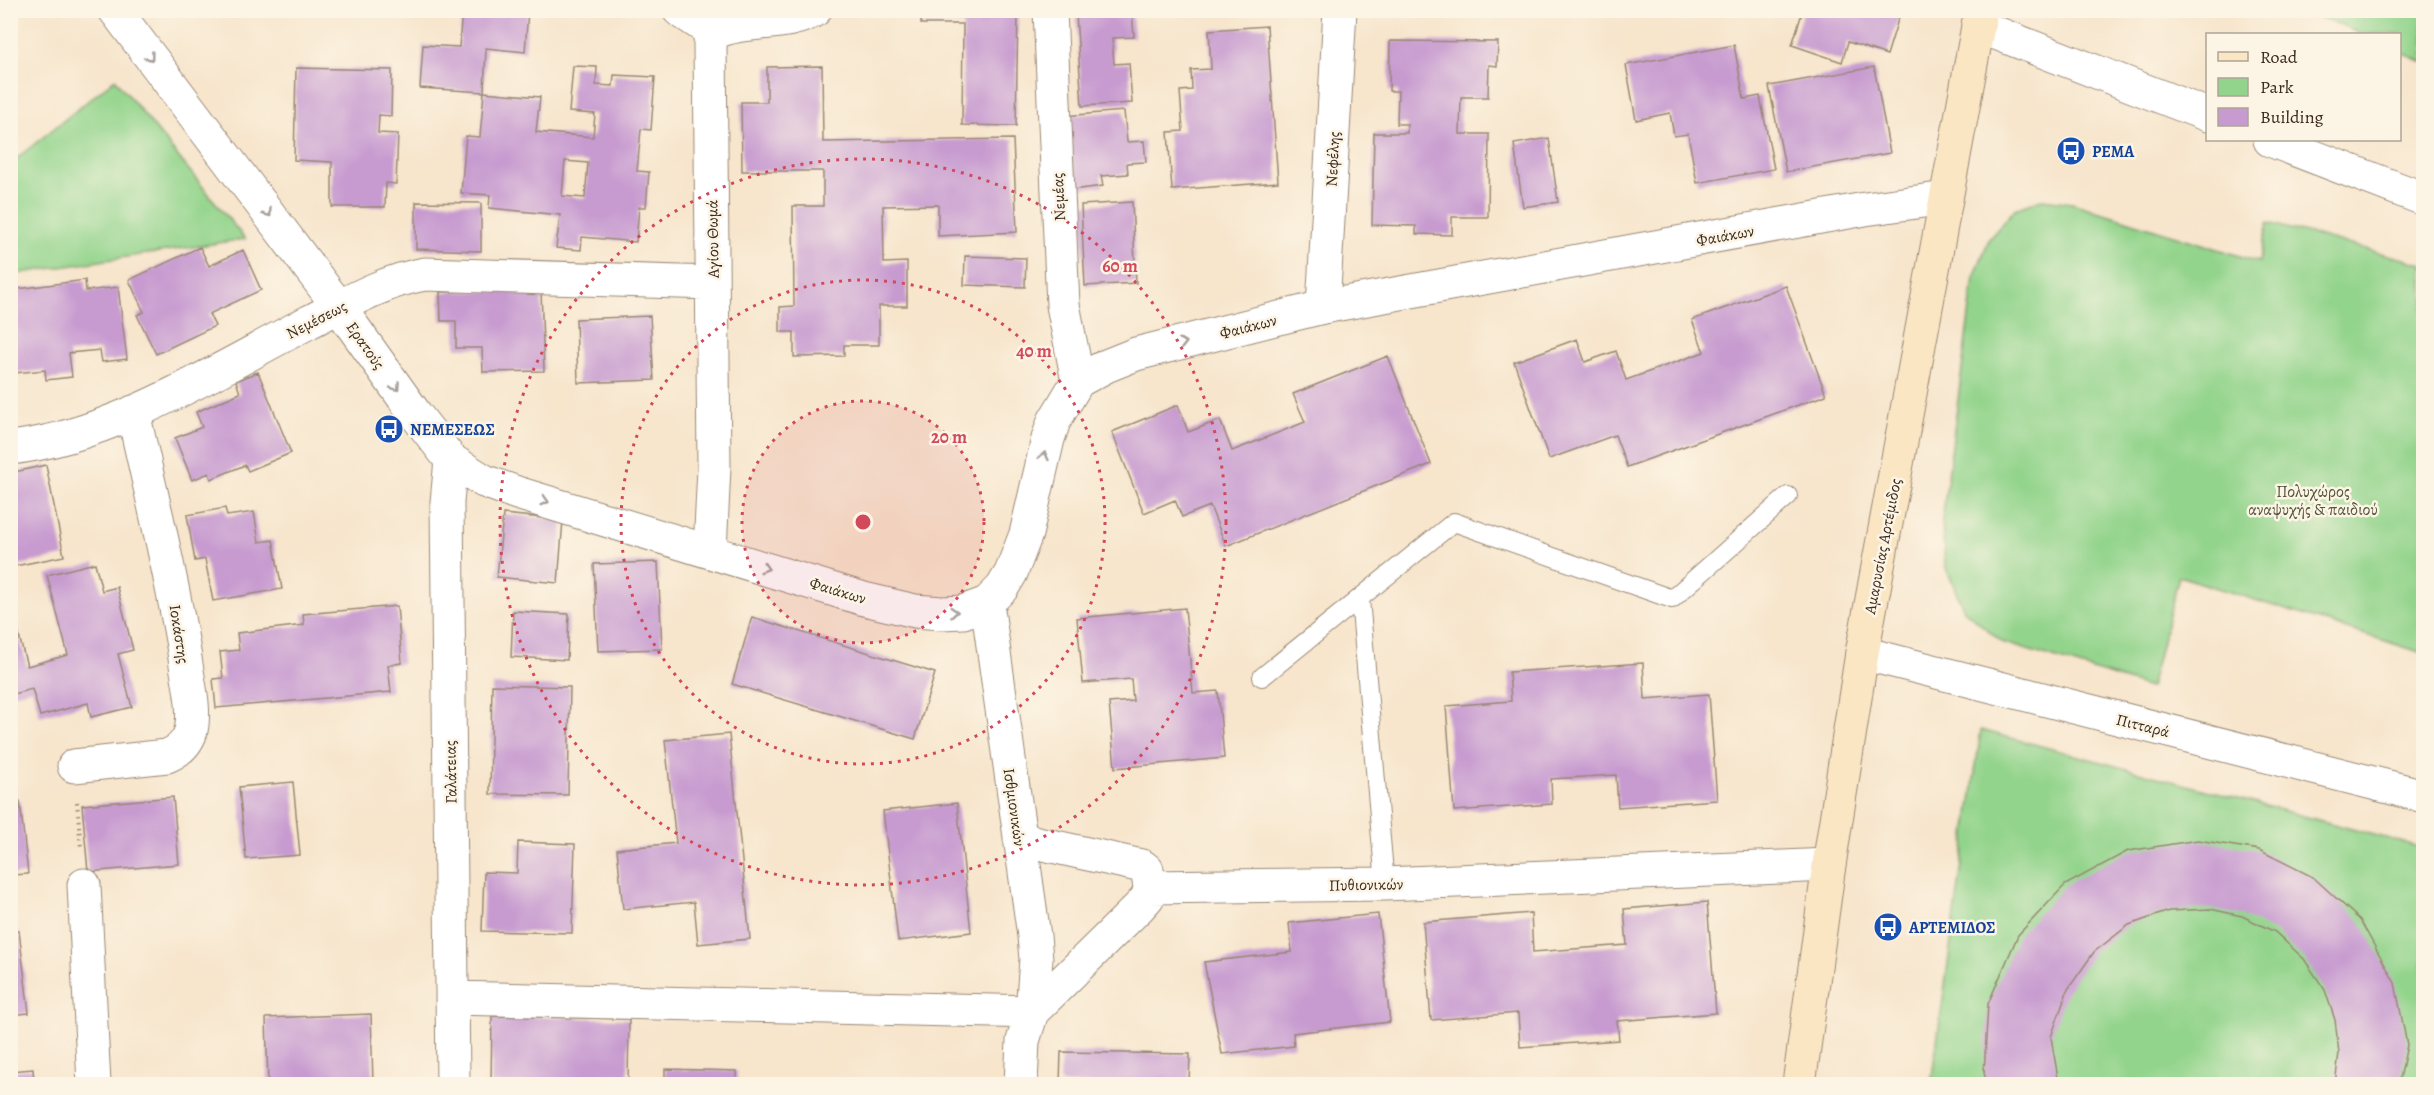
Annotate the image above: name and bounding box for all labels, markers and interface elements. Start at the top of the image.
legend [2206,33,2401,141]
text: Road [2260,45,2298,69]
one-way arrow [143,51,154,62]
text: Park [2260,75,2294,99]
text: Building [2260,105,2324,129]
street label: Νεφέλης [1321,131,1345,187]
bus stop icon: ΡΕΜΑ [2055,135,2087,167]
place label: ΡΕΜΑ [2092,141,2135,163]
street label: Νεμέας [1047,172,1071,222]
street label: Αγίου Θωμά [701,199,725,279]
one-way arrow [260,206,271,217]
street label: Φαιάκων [1695,220,1756,252]
text: 60 m [1102,254,1138,278]
street label: Νεμέσεως [282,295,351,345]
street label: Φαιάκων [1217,309,1280,345]
street label: Ερατούς [341,317,390,374]
one-way arrow [1177,337,1187,350]
text: 40 m [1016,339,1052,363]
one-way arrow [389,380,400,391]
bus stop icon: ΝΕΜΕΣΕΩΣ [373,413,405,445]
place label: ΝΕΜΕΣΕΩΣ [410,419,495,441]
text: 20 m [931,425,967,449]
one-way arrow [1036,451,1049,461]
street label: Αμαρυσίας Αρτέμιδος [1859,476,1907,617]
park label: Πολυχώρος αναψυχής & παιδιού [2248,481,2378,521]
one-way arrow [539,494,550,506]
centre of rings [853,512,873,532]
one-way arrow [759,561,770,573]
street label: Φαιάκων [807,572,869,610]
street label: Ιοκάστης [163,603,195,665]
one-way arrow [950,606,959,619]
street label: Πιτταρά [2114,709,2172,743]
street label: Γαλάτειας [439,740,463,804]
street label: Ισθμιονικών [998,767,1030,848]
street label: Πυθιονικών [1329,873,1404,897]
bus stop icon: ΑΡΤΕΜΙΔΟΣ [1872,911,1904,943]
place label: ΑΡΤΕΜΙΔΟΣ [1908,917,1995,939]

